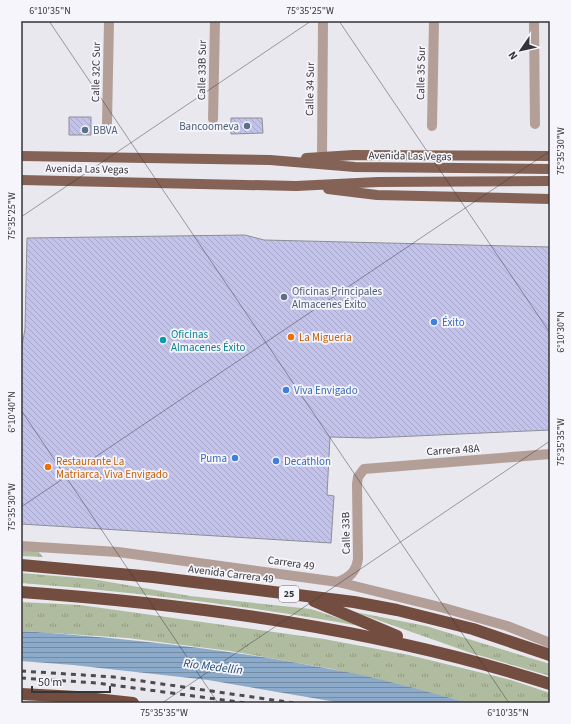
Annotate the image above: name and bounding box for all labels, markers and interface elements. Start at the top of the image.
text: 6°10'35"N [29,4,71,18]
text: 75°35'25"W [286,4,334,18]
north arrow [501,30,541,70]
street label: Calle 33B Sur [194,40,210,100]
street label: Calle 32C Sur [88,42,104,102]
street label: Calle 35 Sur [413,46,429,100]
text: N [505,48,521,63]
street label: Calle 34 Sur [302,62,318,116]
place label: Bancoomeva [179,119,239,134]
marker: Bancoomeva [242,121,252,131]
place label: BBVA [93,123,117,138]
marker: BBVA [80,125,90,135]
text: 75°35'30"W [554,127,568,175]
street label: Avenida Las Vegas [368,148,452,164]
street label: Avenida Las Vegas [45,161,129,177]
text: 75°35'25"W [5,192,19,240]
place label: Oficinas Principales Almacenes Éxito [292,284,383,312]
marker: Oficinas Principales Almacenes Éxito [279,292,289,302]
text: 6°10'30"N [554,311,568,353]
place label: Éxito [442,315,465,330]
marker: Éxito [429,317,439,327]
place label: Oficinas Almacenes Éxito [171,327,246,355]
place label: La Migueria [299,330,352,345]
marker: La Migueria [286,332,296,342]
marker: Oficinas Almacenes Éxito [158,335,168,345]
place label: Viva Envigado [294,383,358,398]
marker: Viva Envigado [281,385,291,395]
text: 6°10'40"N [5,391,19,433]
text: 75°35'35"W [554,418,568,466]
street label: Carrera 48A [426,441,480,459]
place label: Puma [200,451,227,466]
marker: Puma [230,453,240,463]
place label: Restaurante La Matriarca, Viva Envigado [56,454,168,482]
place label: Decathlon [284,454,331,469]
marker: Decathlon [271,456,281,466]
marker: Restaurante La Matriarca, Viva Envigado [43,462,53,472]
text: 75°35'30"W [5,483,19,531]
street label: Calle 33B [338,511,354,554]
street label: Carrera 49 [267,552,315,574]
street label: Avenida Carrera 49 [187,561,275,587]
road number: 25 [279,586,299,602]
water label: Río Medellín [182,655,244,679]
scale bar [32,668,110,694]
text: 50 m [38,674,62,691]
text: 75°35'35"W [140,706,188,720]
text: 6°10'35"N [487,706,529,720]

